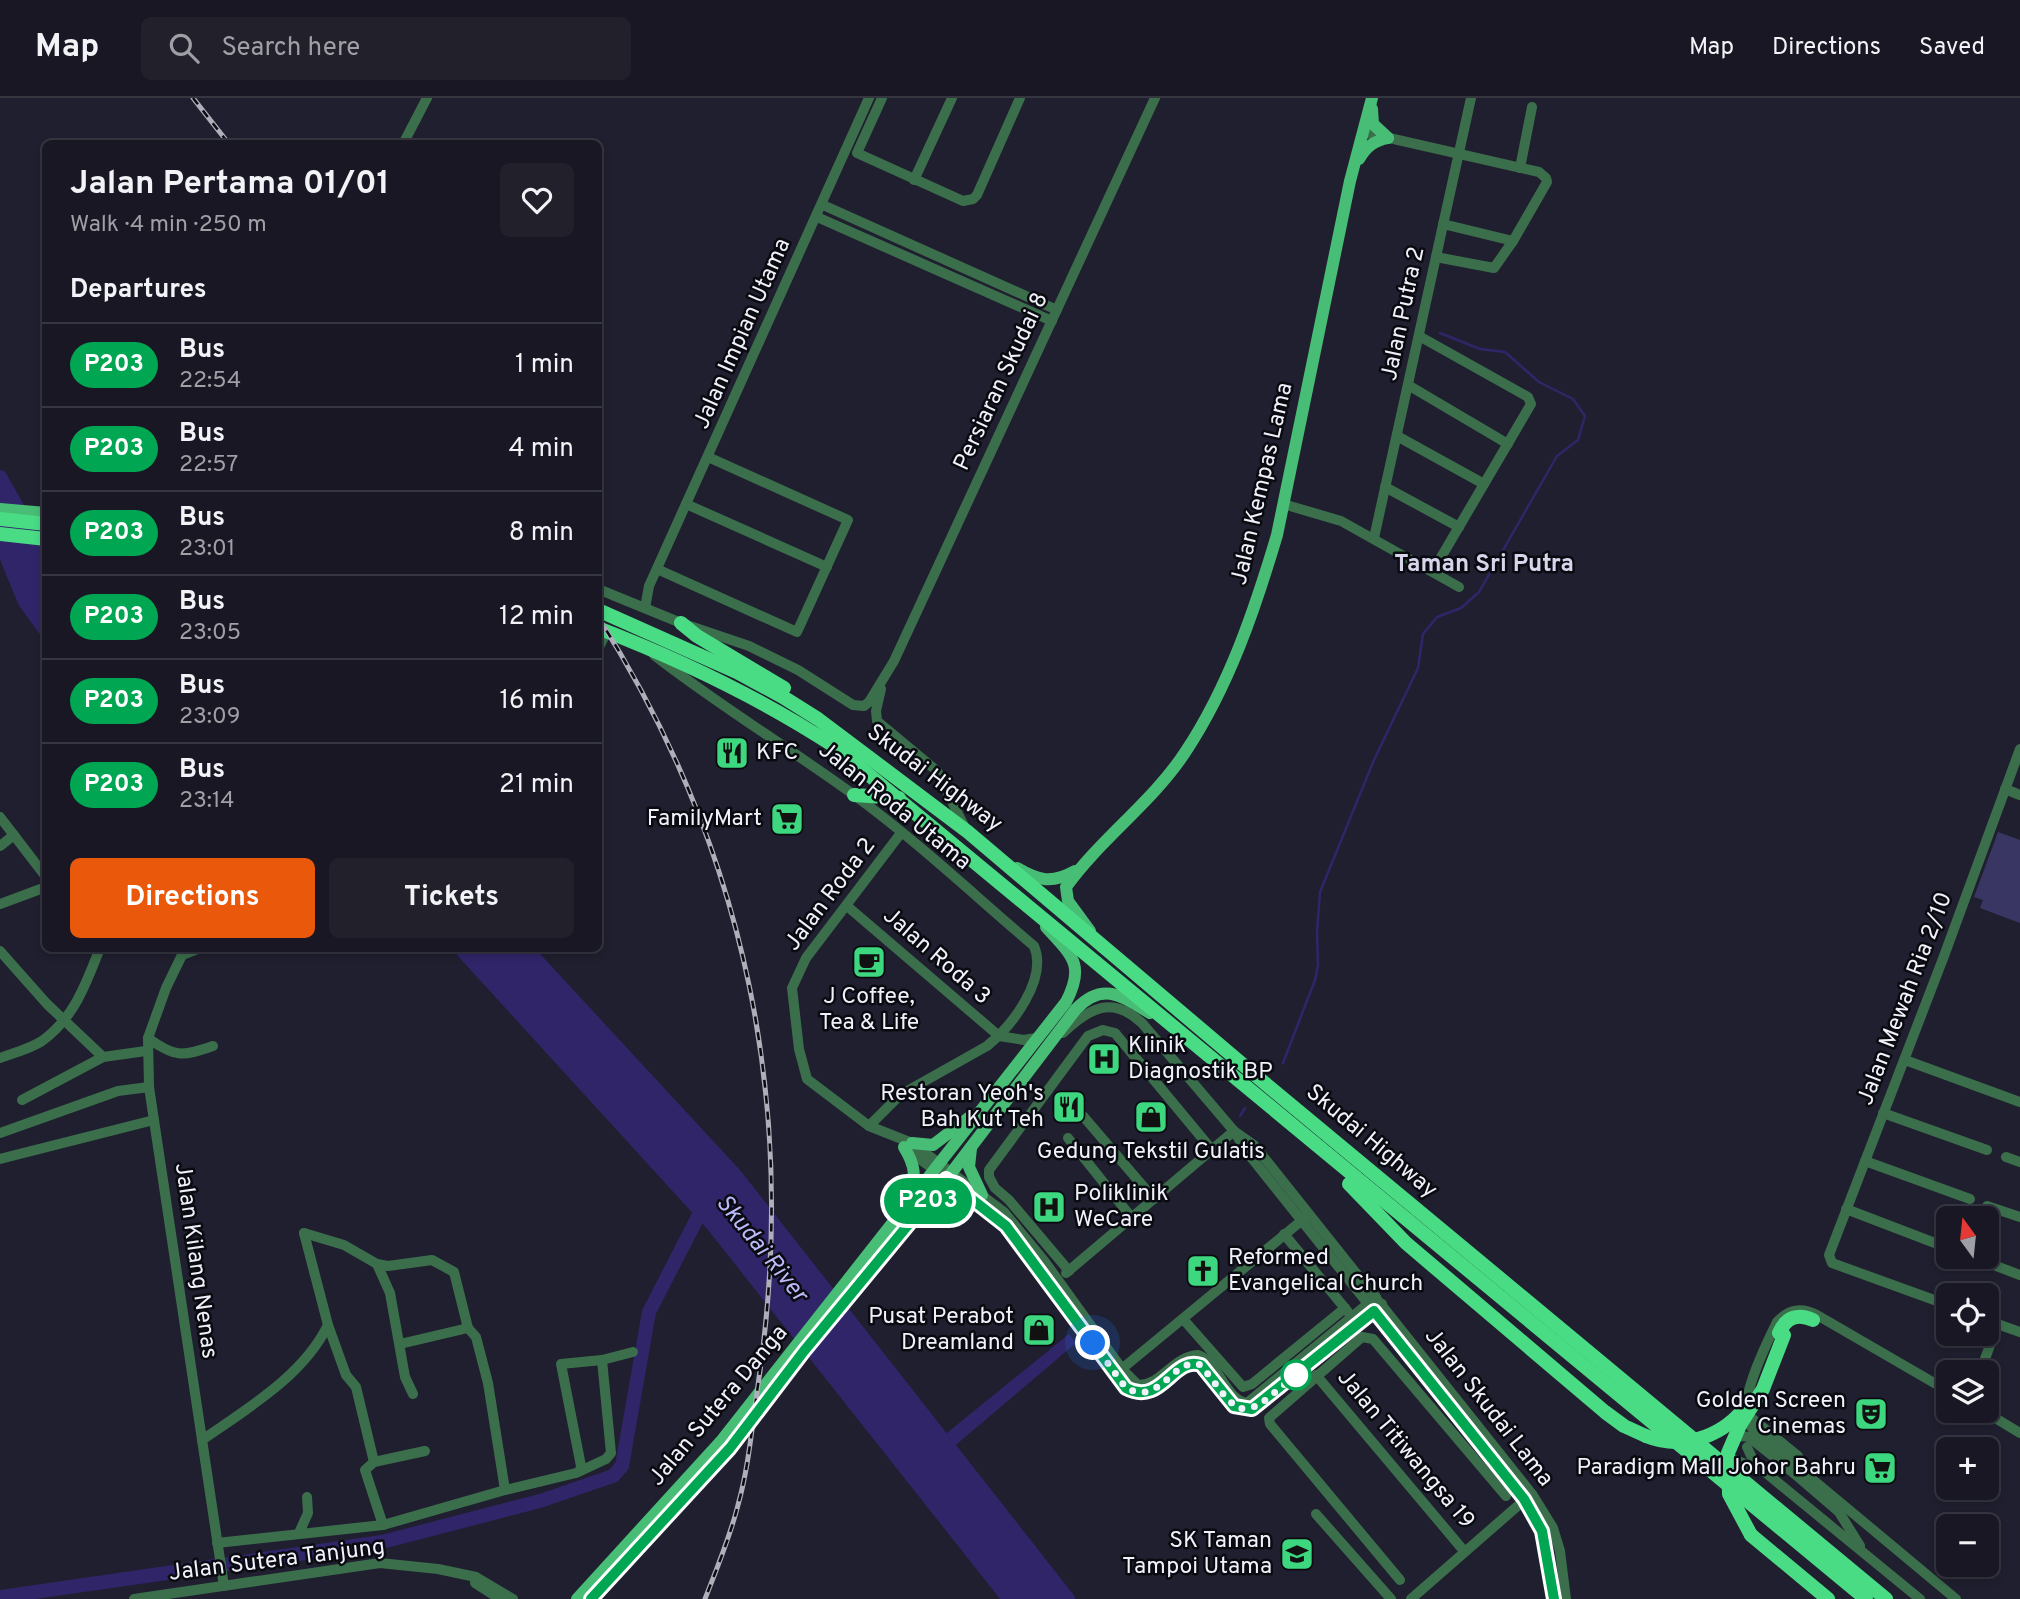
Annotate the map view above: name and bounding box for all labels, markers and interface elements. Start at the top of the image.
search box [141,17,631,80]
text: Map [35,27,99,69]
icon: search [165,29,203,67]
text: Search here [221,32,360,65]
text: Map [1689,33,1734,63]
text: Directions [1772,33,1881,63]
text: Saved [1919,33,1985,63]
button: heart [500,163,574,237]
text: Jalan Pertama 01/01 [70,164,390,206]
text: Walk · 4 min · 250 m [70,211,267,240]
street label: Jalan Impian Utama [688,234,798,434]
street label: Jalan Putra 2 [1376,244,1432,384]
text: Departures [70,274,207,307]
street label: Persiaran Skudai 8 [948,288,1056,476]
text: Bus [179,334,225,367]
text: 1 min [515,349,574,382]
text: P203 [84,350,144,380]
text: 22:54 [179,367,241,396]
street label: Jalan Kempas Lama [1226,380,1300,588]
text: Bus [179,418,225,451]
text: 4 min [508,433,574,466]
text: P203 [84,434,144,464]
text: 22:57 [179,451,238,480]
text: Bus [179,502,225,535]
text: 8 min [509,517,574,550]
text: P203 [84,518,144,548]
text: 23:01 [179,535,235,564]
district label: Taman Sri Putra [1394,550,1574,580]
text: Bus [179,586,225,619]
text: 12 min [499,601,574,634]
text: P203 [84,602,144,632]
text: 23:05 [179,619,241,648]
text: Bus [179,670,225,703]
text: 16 min [499,685,574,718]
text: P203 [84,686,144,716]
text: 23:09 [179,703,241,732]
street label: Skudai Highway [860,718,1008,840]
restaurant icon: KFC [713,734,751,772]
street label: Jalan Roda Utama [812,737,976,877]
place label: KFC [756,739,798,768]
text: Bus [179,754,225,787]
text: 21 min [499,769,574,802]
text: P203 [84,770,144,800]
text: 23:14 [179,787,234,816]
supermarket icon: FamilyMart [768,800,806,838]
place label: FamilyMart [647,805,762,834]
street label: Jalan Roda 2 [779,833,883,957]
button: Directions [70,858,315,938]
button: Tickets [329,858,574,938]
street label: Jalan Mewah Ria 2/10 [1852,888,1960,1110]
street label: Jalan Roda 3 [876,902,996,1012]
cafe icon: J Coffee, Tea & Life [850,943,888,981]
place label: J Coffee, Tea & Life [819,983,919,1038]
place label: Klinik Diagnostik BP [1128,1032,1273,1087]
hospital icon: Klinik Diagnostik BP [1085,1040,1123,1078]
street label: Skudai Highway [1299,1079,1443,1205]
place label: Restoran Yeoh's Bah Kut Teh [880,1080,1044,1135]
restaurant icon: Restoran Yeoh's Bah Kut Teh [1050,1088,1088,1126]
shop icon: Gedung Tekstil Gulatis [1132,1098,1170,1136]
place label: Gedung Tekstil Gulatis [1037,1138,1265,1167]
street label: Jalan Kilang Nenas [167,1161,223,1361]
line badge: P203 [879,1178,977,1224]
place label: Poliklinik WeCare [1074,1180,1168,1235]
text: P203 [898,1186,958,1216]
hospital icon: Poliklinik WeCare [1030,1188,1068,1226]
water label: Skudai River [708,1189,815,1310]
north arrow [1936,1206,1998,1269]
map controls [1936,1206,1999,1577]
place label: Reformed Evangelical Church [1228,1244,1423,1299]
church icon: Reformed Evangelical Church [1184,1252,1222,1290]
button: locate [1936,1283,1999,1346]
place label: Pusat Perabot Dreamland [868,1303,1014,1358]
shop icon: Pusat Perabot Dreamland [1020,1311,1058,1349]
street label: Jalan Sutera Danga [643,1320,795,1492]
street label: Jalan Skudai Lama [1417,1323,1559,1493]
your location [1075,1325,1110,1360]
unlabelled marker [1281,1360,1311,1390]
button: layers [1936,1360,1999,1423]
street label: Jalan Titiwangsa 19 [1330,1364,1480,1536]
place label: Golden Screen Cinemas [1696,1387,1846,1442]
theatre icon: Golden Screen Cinemas [1852,1395,1890,1433]
button: + [1936,1437,1999,1500]
supermarket icon: Paradigm Mall Johor Bahru [1861,1449,1899,1487]
place label: Paradigm Mall Johor Bahru [1576,1454,1856,1483]
button: − [1936,1514,1999,1577]
place label: SK Taman Tampoi Utama [1122,1527,1272,1582]
street label: Jalan Sutera Tanjung [167,1533,387,1589]
school or university icon: SK Taman Tampoi Utama [1278,1535,1316,1573]

